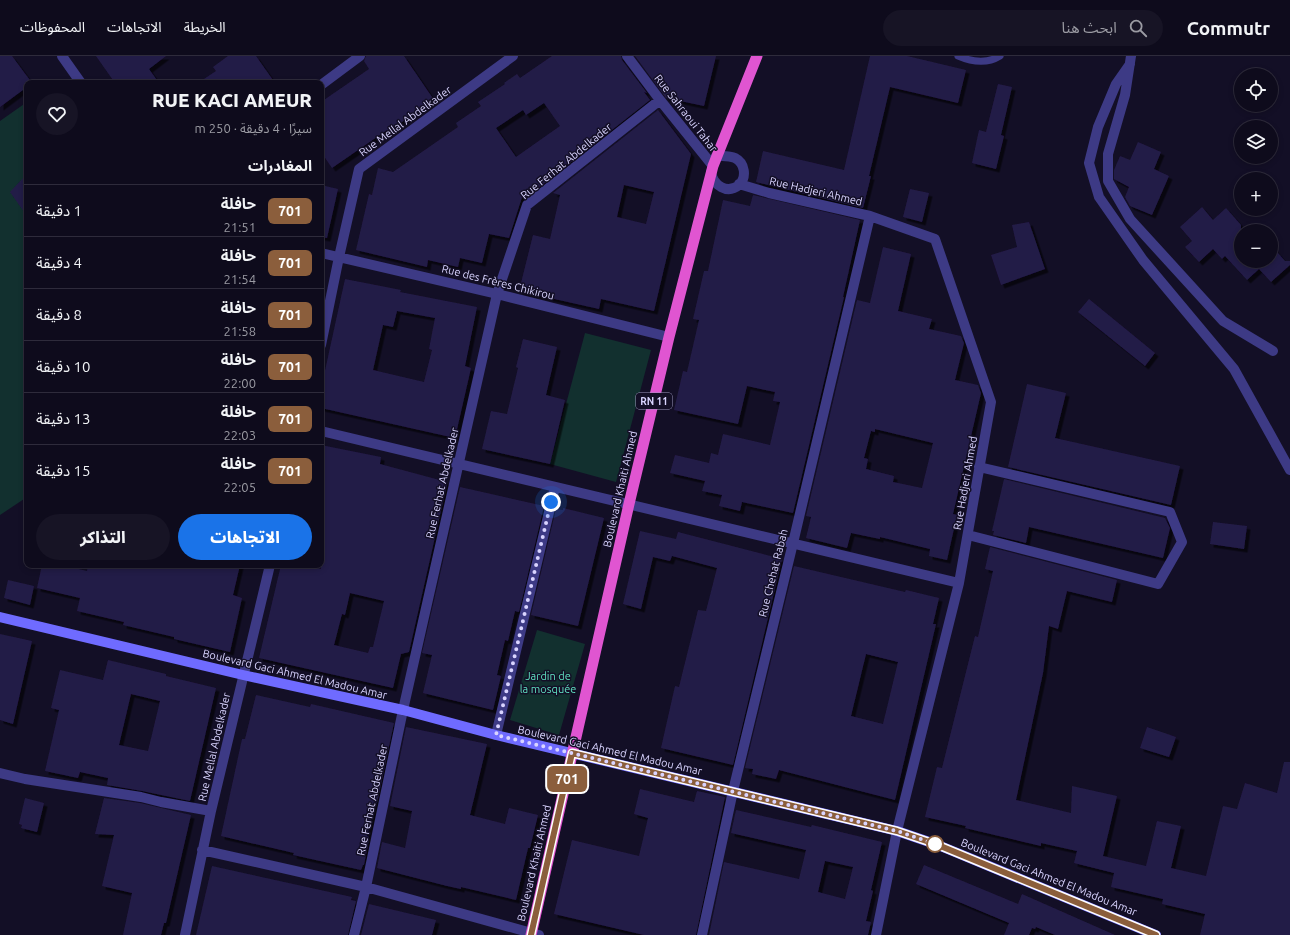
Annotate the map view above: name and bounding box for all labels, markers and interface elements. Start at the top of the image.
search box [883,10,1163,46]
icon: search [1127,17,1149,39]
text: Commutr [1187,17,1270,39]
text: المحفوظات [20,19,85,35]
text: الاتجاهات [107,19,162,35]
text: الخريطة [184,19,226,35]
text: ابحث هنا [1062,19,1117,36]
map controls [1234,68,1278,268]
button: locate [1234,68,1278,112]
street label: Rue Sahraoui Tahar [652,72,720,155]
street label: Rue Mellal Abdelkader [357,83,454,158]
text: RUE KACI AMEUR [152,89,312,111]
button: heart [36,93,78,135]
street label: Rue Ferhat Abdelkader [518,120,614,201]
button: layers [1234,120,1278,164]
text: سيرًا · 4 دقيقة · 250 m [195,121,312,135]
text: المغادرات [248,157,312,174]
button: + [1234,172,1278,216]
street label: Rue Hadjeri Ahmed [768,174,864,208]
text: حافلة [221,195,256,212]
text: 1 دقيقة [36,202,82,219]
text: 701 [278,203,302,219]
text: 21:51 [223,220,256,234]
button: − [1234,224,1278,268]
text: حافلة [221,247,256,264]
text: 4 دقيقة [36,254,82,271]
text: 701 [278,255,302,271]
street label: Rue des Frères Chikirou [440,262,556,302]
text: 21:54 [223,272,256,286]
text: حافلة [221,299,256,316]
text: 8 دقيقة [36,306,82,323]
text: 701 [278,307,302,323]
text: 21:58 [223,324,256,338]
text: حافلة [221,351,256,368]
text: 10 دقيقة [36,358,91,375]
text: 701 [278,359,302,375]
text: 22:00 [223,376,256,390]
road number: RN 11 [636,393,672,409]
text: حافلة [221,403,256,420]
text: 13 دقيقة [36,410,91,427]
text: 701 [278,411,302,427]
street label: Rue Ferhat Abdelkader [423,426,461,540]
text: 22:03 [223,428,256,442]
street label: Boulevard Khaiti Ahmed [601,430,639,548]
street label: Rue Hadjeri Ahmed [951,435,979,531]
text: حافلة [221,455,256,472]
text: 15 دقيقة [36,462,91,479]
text: 701 [278,463,302,479]
text: 22:05 [223,480,256,494]
your location [541,492,561,512]
button: التذاكر [36,514,170,560]
button: الاتجاهات [178,514,312,560]
street label: Rue Chehat Rabah [756,528,790,618]
street label: Boulevard Gaci Ahmed El Madou Amar [202,647,389,701]
park label: Jardin de la mosquée [520,670,576,695]
street label: Rue Mellal Abdelkader [196,691,233,802]
street label: Boulevard Gaci Ahmed El Madou Amar [517,723,704,777]
street label: Rue Ferhat Abdelkader [354,743,390,857]
line badge: 701 [544,766,590,792]
text: 701 [555,771,579,787]
street label: Boulevard Khaiti Ahmed [515,804,553,922]
unlabelled marker [926,835,944,853]
street label: Boulevard Gaci Ahmed El Madou Amar [959,836,1140,918]

